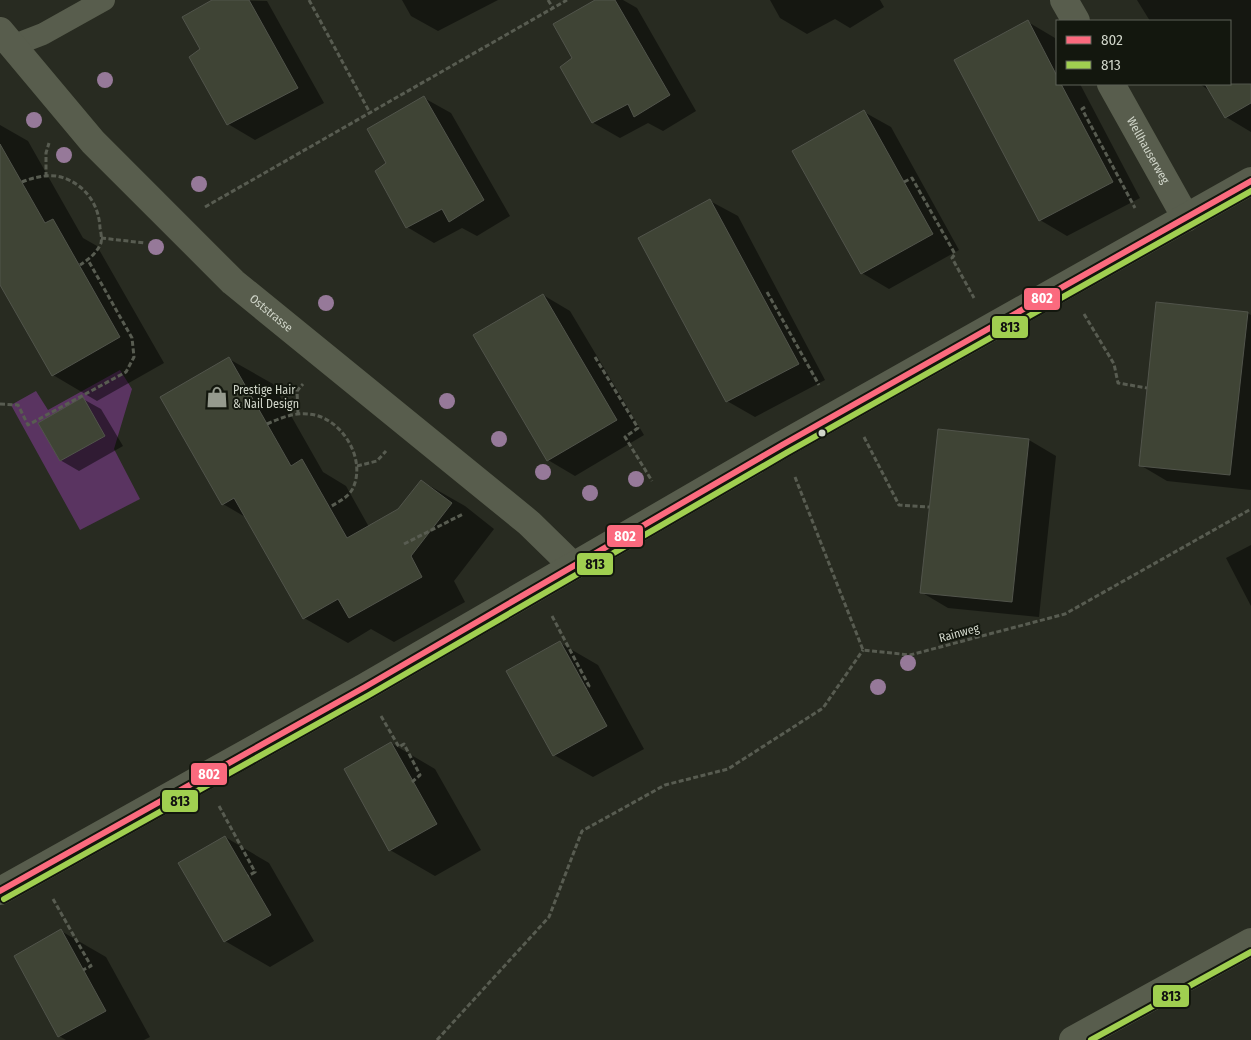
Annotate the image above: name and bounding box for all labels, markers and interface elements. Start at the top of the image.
legend [1056,20,1231,85]
text: 802 [1101,31,1123,49]
text: 813 [1101,56,1121,74]
street label: Wellhauserweg [1124,114,1173,187]
line badge: 802 [1023,287,1061,311]
text: 802 [1031,290,1053,307]
street label: Oststrasse [247,291,296,335]
line badge: 813 [991,315,1029,339]
text: 813 [1000,319,1020,336]
place label: Prestige Hair & Nail Design [233,383,299,411]
shop icon: Prestige Hair & Nail Design [204,384,230,410]
unlabelled marker [817,428,827,438]
line badge: 802 [606,524,644,548]
text: 802 [614,528,636,545]
line badge: 813 [576,552,614,576]
text: 813 [585,556,605,573]
street label: Rainweg [937,621,981,645]
line badge: 802 [190,762,228,786]
text: 802 [198,766,220,783]
line badge: 813 [161,789,199,813]
text: 813 [170,793,190,810]
line badge: 813 [1152,984,1190,1008]
text: 813 [1161,988,1181,1005]

